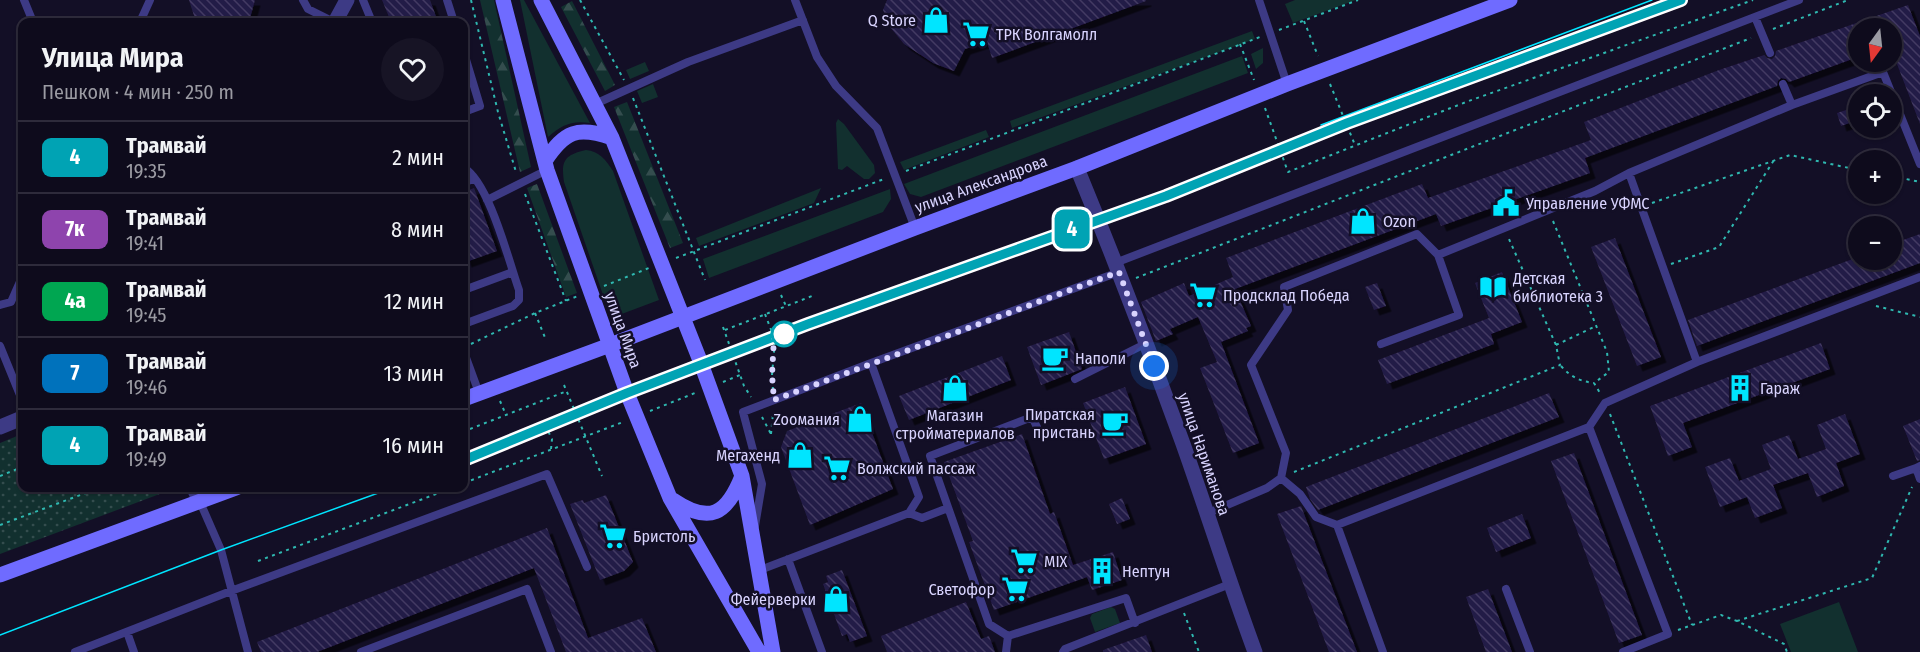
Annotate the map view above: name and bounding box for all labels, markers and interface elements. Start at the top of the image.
shop icon: Q Store [921,5,951,35]
place label: Q Store [868,11,916,30]
north arrow [1848,18,1902,72]
map controls [1848,18,1902,270]
supermarket icon: ТРК Волгамолл [961,19,991,49]
place label: ТРК Волгамолл [996,25,1097,44]
button: heart [381,38,444,101]
text: Улица Мира [42,41,184,74]
text: Пешком · 4 мин · 250 m [42,80,234,104]
button: locate [1848,84,1902,138]
text: Трамвай [126,132,207,159]
text: 4 [70,144,80,170]
text: 2 мин [392,144,444,171]
button: + [1848,150,1902,204]
street label: улица Александрова [912,151,1050,217]
text: 19:35 [126,159,166,183]
public building icon: Управление УФМС [1491,188,1521,218]
place label: Управление УФМС [1525,194,1650,213]
text: Трамвай [126,204,207,231]
shop icon: Ozon [1348,206,1378,236]
line badge: 4 [1052,210,1092,248]
place label: Ozon [1383,212,1416,231]
text: 7к [65,216,85,242]
text: 8 мин [391,216,444,243]
text: 4 [1067,216,1077,242]
button: − [1848,216,1902,270]
text: 19:41 [126,231,164,255]
place label: Детская библиотека 3 [1512,269,1603,306]
library icon: Детская библиотека 3 [1478,272,1508,302]
text: Трамвай [126,276,207,303]
supermarket icon: Продсклад Победа [1188,280,1218,310]
place label: Продсклад Победа [1223,286,1350,305]
text: 4а [64,288,86,314]
text: 12 мин [384,288,444,315]
street label: улица Мира [600,289,646,371]
text: 19:45 [126,303,166,327]
unlabelled marker [771,321,797,347]
cafe icon: Наполи [1040,343,1070,373]
text: Трамвай [126,348,207,375]
place label: Наполи [1075,349,1126,368]
your location [1139,351,1169,381]
text: 7 [71,360,79,386]
text: 13 мин [383,360,444,387]
shop icon: Магазин стройматериалов [940,373,970,403]
building icon: Гараж [1725,373,1755,403]
text: 19:46 [126,375,167,399]
place label: Гараж [1760,379,1801,398]
street label: улица Нариманова [1174,390,1234,518]
shop icon: Zooмания [845,404,875,434]
place label: Пиратская пристань [1025,405,1095,442]
place label: Магазин стройматериалов [895,406,1015,443]
cafe icon: Пиратская пристань [1100,408,1130,438]
place label: Zooмания [773,410,840,429]
text: Трамвай [126,420,207,447]
text: 4 [70,432,80,458]
text: 16 мин [382,432,444,459]
shop icon: Мегахенд [785,440,815,470]
place label: Мегахенд [716,446,780,465]
text: 19:49 [126,447,167,471]
supermarket icon: Волжский пассаж [822,453,852,483]
place label: Волжский пассаж [857,459,976,478]
supermarket icon: Бристоль [598,521,628,551]
place label: Бристоль [633,527,695,546]
supermarket icon: MIX [1009,546,1039,576]
place label: MIX [1044,552,1068,571]
building icon: Нептун [1087,556,1117,586]
place label: Нептун [1122,562,1170,581]
supermarket icon: Светофор [1000,574,1030,604]
place label: Светофор [928,580,995,599]
shop icon: Фейерверки [821,584,851,614]
place label: Фейерверки [731,590,816,609]

